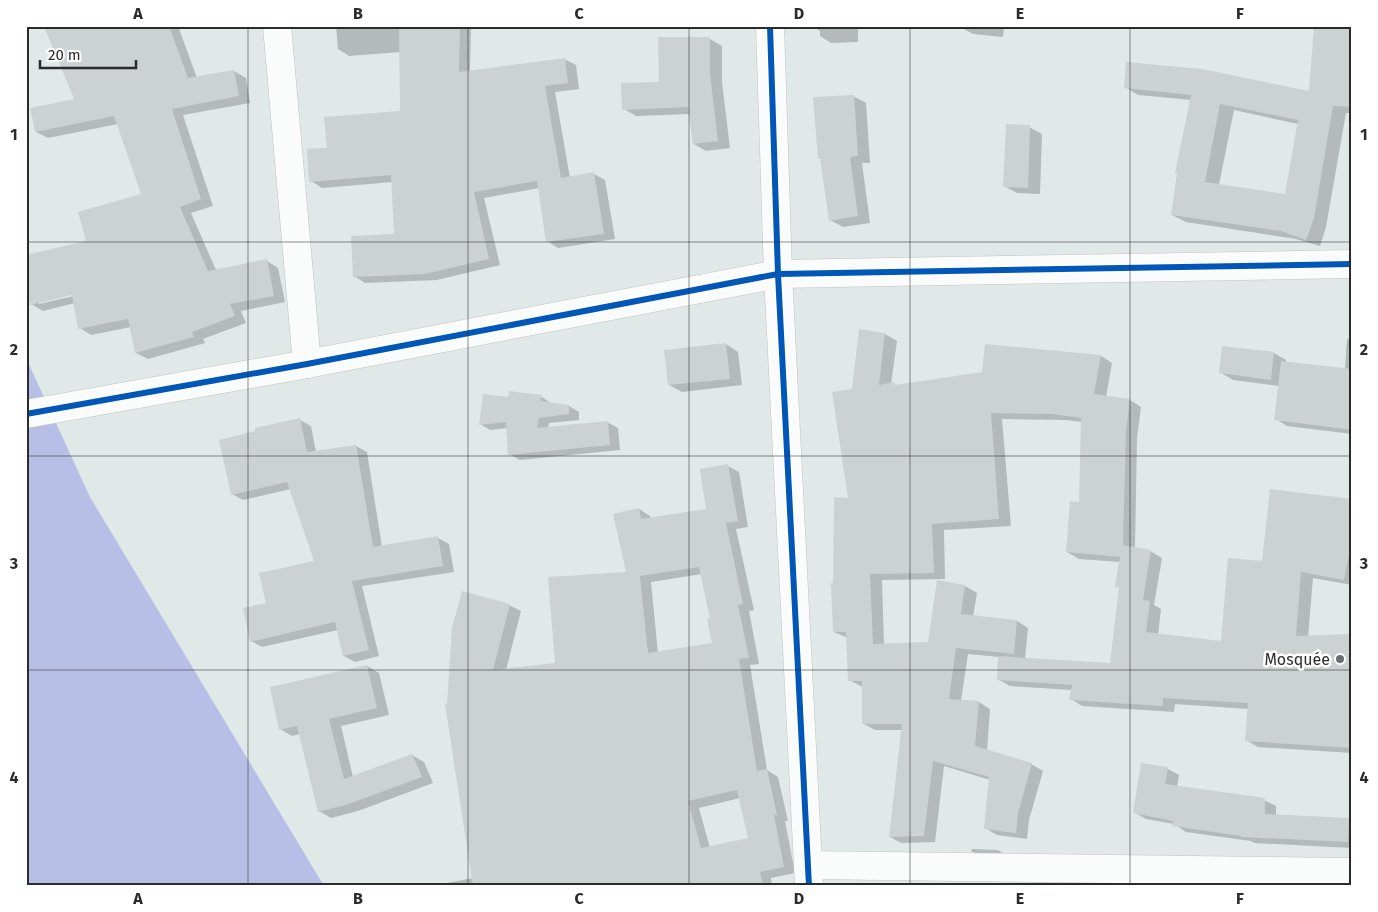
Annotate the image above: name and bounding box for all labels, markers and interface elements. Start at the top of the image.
text: A [132,4,143,23]
text: B [353,4,363,23]
text: C [574,4,584,23]
text: D [794,4,804,23]
text: E [1016,4,1024,23]
text: F [1236,4,1244,23]
scale bar [40,38,136,70]
text: 20 m [48,46,81,64]
text: 1 [10,125,18,144]
text: 1 [1360,125,1368,144]
text: 2 [10,340,18,359]
text: 2 [1360,340,1368,359]
text: 3 [9,554,18,573]
text: 3 [1359,554,1368,573]
place label: Mosquée [1264,650,1330,669]
marker: Mosquée [1334,653,1346,665]
text: 4 [9,768,19,787]
text: 4 [1359,768,1369,787]
text: A [132,889,143,908]
text: B [353,889,363,908]
text: C [574,889,584,908]
text: D [794,889,804,908]
text: E [1016,889,1024,908]
text: F [1236,889,1244,908]

